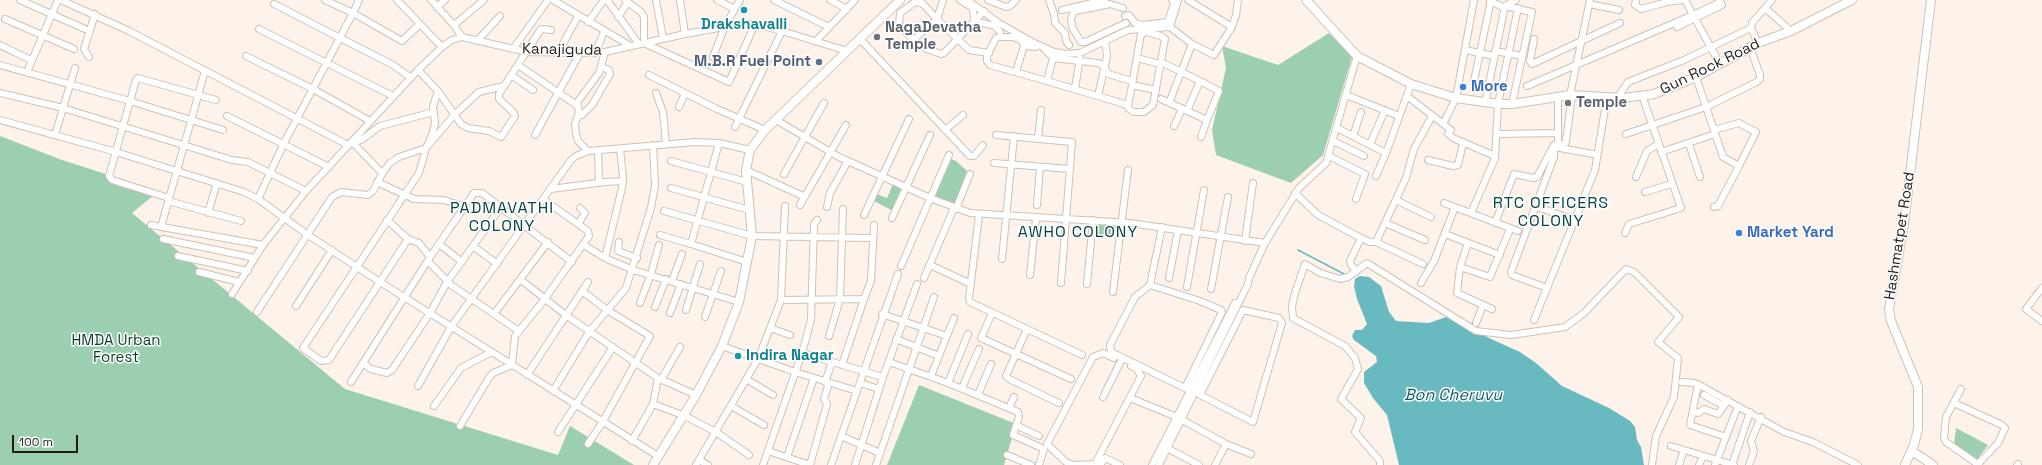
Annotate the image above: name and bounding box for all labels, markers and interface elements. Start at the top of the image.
marker: Drakshavalli [739,5,749,15]
place label: Drakshavalli [701,16,787,34]
place label: NagaDevatha Temple [885,19,981,54]
marker: NagaDevatha Temple [872,32,882,42]
street label: Gun Rock Road [1657,35,1763,99]
street label: Kanajiguda [522,40,602,60]
place label: M.B.R Fuel Point [694,53,811,71]
marker: M.B.R Fuel Point [814,57,824,67]
place label: More [1471,78,1508,96]
marker: More [1458,82,1468,92]
place label: Temple [1576,94,1627,112]
marker: Temple [1563,98,1573,108]
street label: Hashmatpet Road [1881,171,1919,301]
district label: RTC OFFICERS COLONY [1493,194,1609,232]
district label: PADMAVATHI COLONY [450,199,554,237]
district label: AWHO COLONY [1018,223,1138,243]
place label: Market Yard [1747,224,1834,242]
marker: Market Yard [1734,228,1744,238]
park label: HMDA Urban Forest [71,332,161,367]
place label: Indira Nagar [746,347,834,365]
marker: Indira Nagar [733,351,743,361]
water label: Bon Cheruvu [1404,386,1502,406]
scale bar [14,427,80,453]
text: 100 m [19,434,53,450]

